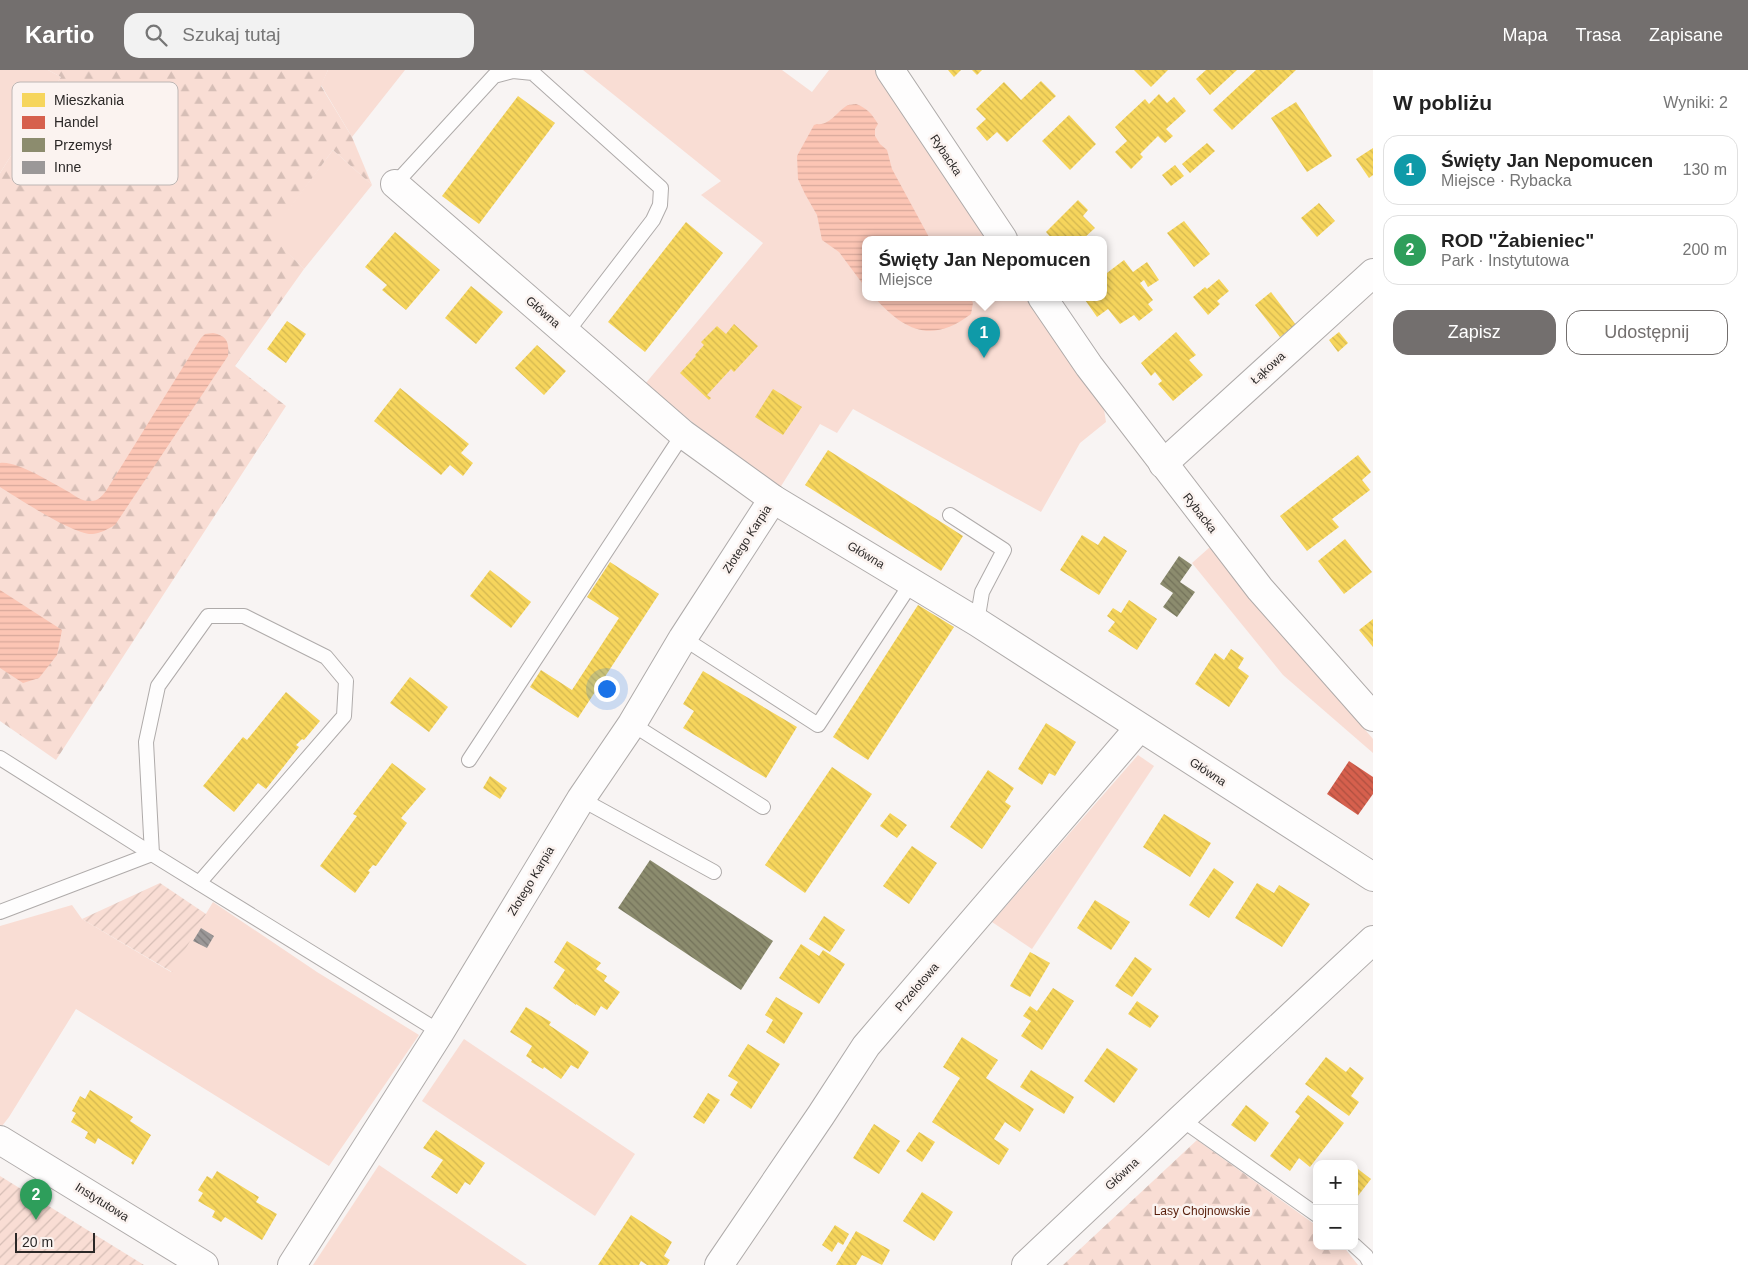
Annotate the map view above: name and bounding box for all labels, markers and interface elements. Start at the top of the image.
search box [124,13,474,58]
text: Kartio [25,21,94,48]
icon: search [142,21,170,49]
text: Szukaj tutaj [182,24,281,45]
text: Mapa [1503,25,1548,45]
text: Trasa [1576,25,1621,45]
text: Zapisane [1649,25,1723,45]
legend [12,82,178,185]
text: W pobliżu [1393,91,1492,114]
text: Mieszkania [54,92,124,108]
text: Wyniki: 2 [1663,94,1728,111]
text: Handel [54,114,98,130]
street label: Rybacka [927,132,965,179]
text: Przemysł [54,137,112,153]
text: Święty Jan Nepomucen [1441,150,1653,171]
text: Inne [54,159,81,175]
text: 1 [1406,161,1414,178]
text: 130 m [1683,161,1727,178]
text: Miejsce · Rybacka [1441,172,1572,189]
text: ROD "Żabieniec" [1441,230,1594,251]
popup [862,236,1107,301]
text: 2 [1406,241,1414,258]
text: 200 m [1683,241,1727,258]
text: Święty Jan Nepomucen [878,249,1091,270]
text: Park · Instytutowa [1441,252,1569,269]
text: Miejsce [878,271,933,288]
street label: Główna [523,293,563,331]
button: Zapisz [1393,310,1556,355]
button: Udostępnij [1566,310,1728,355]
pin: 1 [968,317,1000,358]
street label: Łąkowa [1248,349,1288,387]
street label: Rybacka [1180,490,1220,536]
street label: Złotego Karpia [720,502,774,576]
street label: Główna [845,539,887,572]
your location [594,676,620,702]
street label: Główna [1187,755,1229,789]
street label: Złotego Karpia [505,844,557,918]
street label: Przelotowa [892,960,942,1014]
street label: Główna [1102,1155,1142,1193]
map controls [1313,1160,1358,1250]
button: + [1313,1160,1358,1205]
pin: 2 [20,1179,52,1220]
street label: Instytutowa [73,1180,132,1224]
park label: Lasy Chojnowskie [1154,1204,1251,1218]
button: − [1313,1205,1358,1250]
scale bar [15,1230,95,1253]
text: 20 m [22,1234,53,1250]

